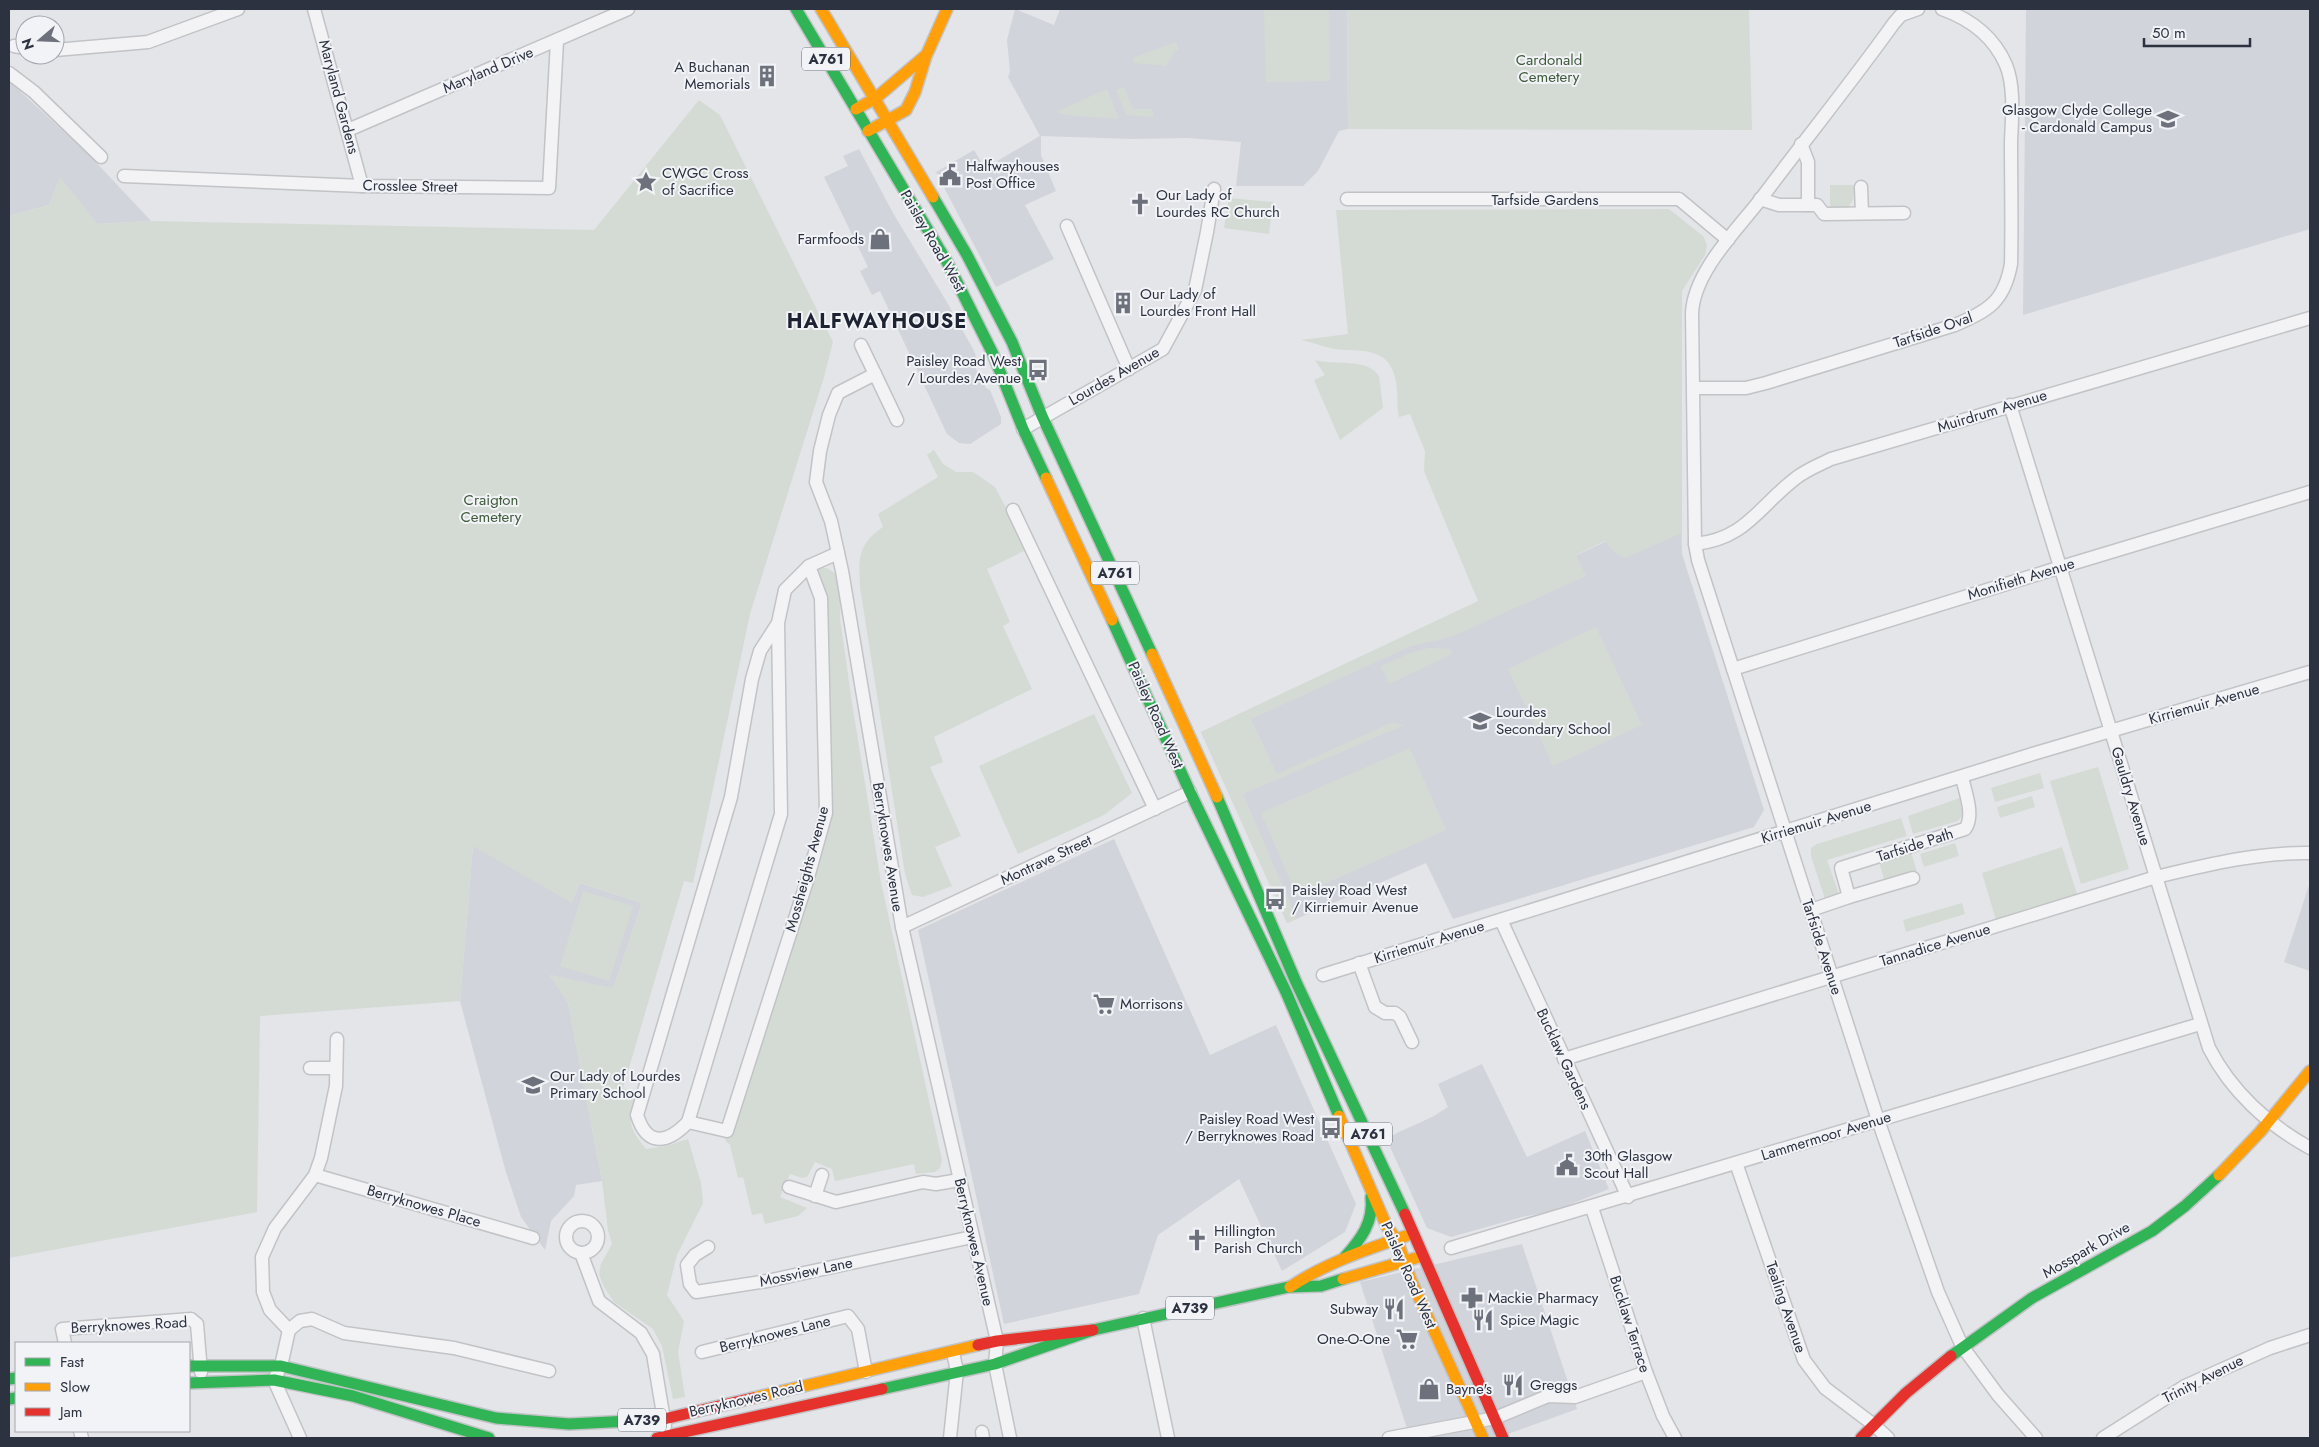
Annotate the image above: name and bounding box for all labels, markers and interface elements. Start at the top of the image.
north arrow [15,15,65,65]
scale bar [2144,15,2250,47]
text: 50 m [2152,22,2186,44]
text: N [16,36,39,53]
street label: Maryland Gardens [313,37,365,157]
street label: Maryland Drive [439,41,537,99]
road number: A761 [802,48,850,70]
park label: Cardonald Cemetery [1516,49,1582,88]
place label: A Buchanan Memorials [674,56,750,95]
building icon: A Buchanan Memorials [754,63,780,89]
place label: Glasgow Clyde College - Cardonald Campus [2002,99,2152,138]
school or university icon: Glasgow Clyde College - Cardonald Campus [2155,106,2181,132]
place label: Halfwayhouses Post Office [966,155,1059,194]
place label: CWGC Cross of Sacrifice [662,162,749,201]
public building icon: Halfwayhouses Post Office [937,162,963,188]
place icon: CWGC Cross of Sacrifice [633,169,659,195]
street label: Crosslee Street [362,174,458,198]
place label: Our Lady of Lourdes RC Church [1156,184,1280,223]
street label: Paisley Road West [895,186,971,297]
street label: Tarfside Gardens [1491,189,1599,211]
church icon: Our Lady of Lourdes RC Church [1127,191,1153,217]
shop icon: Farmfoods [867,226,893,252]
place label: Farmfoods [798,228,864,250]
place label: Our Lady of Lourdes Front Hall [1140,283,1256,322]
building icon: Our Lady of Lourdes Front Hall [1110,290,1136,316]
street label: Tarfside Oval [1891,306,1975,354]
district label: HALFWAYHOUSE [787,307,967,336]
street label: Lourdes Avenue [1065,341,1164,411]
place label: Paisley Road West / Lourdes Avenue [906,350,1021,389]
bus stop icon: Paisley Road West / Lourdes Avenue [1025,357,1051,383]
street label: Muirdrum Avenue [1934,384,2050,438]
park label: Craigton Cemetery [461,489,522,528]
street label: Monifieth Avenue [1965,552,2077,606]
road number: A761 [1091,562,1139,584]
street label: Paisley Road West [1123,658,1190,772]
street label: Kirriemuir Avenue [2146,678,2262,730]
place label: Lourdes Secondary School [1496,701,1611,740]
school or university icon: Lourdes Secondary School [1467,708,1493,734]
street label: Gauldry Avenue [2106,744,2157,848]
street label: Berryknowes Avenue [867,781,909,914]
street label: Kirriemuir Avenue [1758,795,1874,849]
street label: Mossheights Avenue [780,803,834,934]
street label: Tarfside Path [1874,822,1956,868]
street label: Montrave Street [997,829,1096,891]
place label: Paisley Road West / Kirriemuir Avenue [1292,879,1419,918]
bus stop icon: Paisley Road West / Kirriemuir Avenue [1262,886,1288,912]
street label: Tarfside Avenue [1796,896,1848,998]
street label: Kirriemuir Avenue [1371,915,1487,969]
street label: Tannadice Avenue [1877,918,1993,972]
supermarket icon: Morrisons [1091,991,1117,1017]
place label: Morrisons [1120,993,1183,1015]
street label: Bucklaw Gardens [1531,1005,1597,1113]
place label: Our Lady of Lourdes Primary School [550,1065,680,1104]
school or university icon: Our Lady of Lourdes Primary School [520,1072,546,1098]
street label: Lammermoor Avenue [1758,1106,1894,1166]
place label: Paisley Road West / Berryknowes Road [1185,1108,1314,1147]
bus stop icon: Paisley Road West / Berryknowes Road [1318,1115,1344,1141]
road number: A761 [1344,1122,1392,1146]
place label: 30th Glasgow Scout Hall [1584,1145,1673,1184]
public building icon: 30th Glasgow Scout Hall [1554,1152,1580,1178]
street label: Berryknowes Avenue [949,1176,999,1308]
street label: Berryknowes Place [364,1179,484,1233]
street label: Mosspark Drive [2038,1216,2134,1284]
street label: Paisley Road West [1376,1218,1443,1332]
place label: Hillington Parish Church [1214,1220,1302,1259]
church icon: Hillington Parish Church [1184,1227,1210,1253]
street label: Mossview Lane [757,1251,855,1293]
street label: Tealing Avenue [1760,1258,1812,1356]
street label: Bucklaw Terrace [1604,1273,1656,1376]
pharmacy icon: Mackie Pharmacy [1459,1285,1485,1311]
place label: Mackie Pharmacy [1488,1287,1599,1309]
road number: A739 [1166,1296,1214,1320]
restaurant icon: Subway [1381,1296,1407,1322]
place label: Subway [1330,1298,1378,1320]
restaurant icon: Spice Magic [1470,1307,1496,1333]
place label: Spice Magic [1500,1309,1579,1331]
street label: Berryknowes Lane [717,1310,833,1358]
street label: Berryknowes Road [70,1311,188,1339]
supermarket icon: One-O-One [1394,1326,1420,1352]
place label: One-O-One [1317,1328,1390,1350]
legend [15,1342,190,1432]
street label: Trinity Avenue [2159,1349,2247,1409]
text: Fast [60,1351,84,1373]
restaurant icon: Greggs [1500,1372,1526,1398]
place label: Greggs [1530,1374,1577,1396]
street label: Berryknowes Road [687,1375,805,1423]
text: Slow [60,1376,91,1398]
shop icon: Bayne's [1416,1376,1442,1402]
place label: Bayne's [1446,1378,1492,1400]
text: Jam [58,1401,83,1423]
road number: A739 [618,1408,666,1432]

